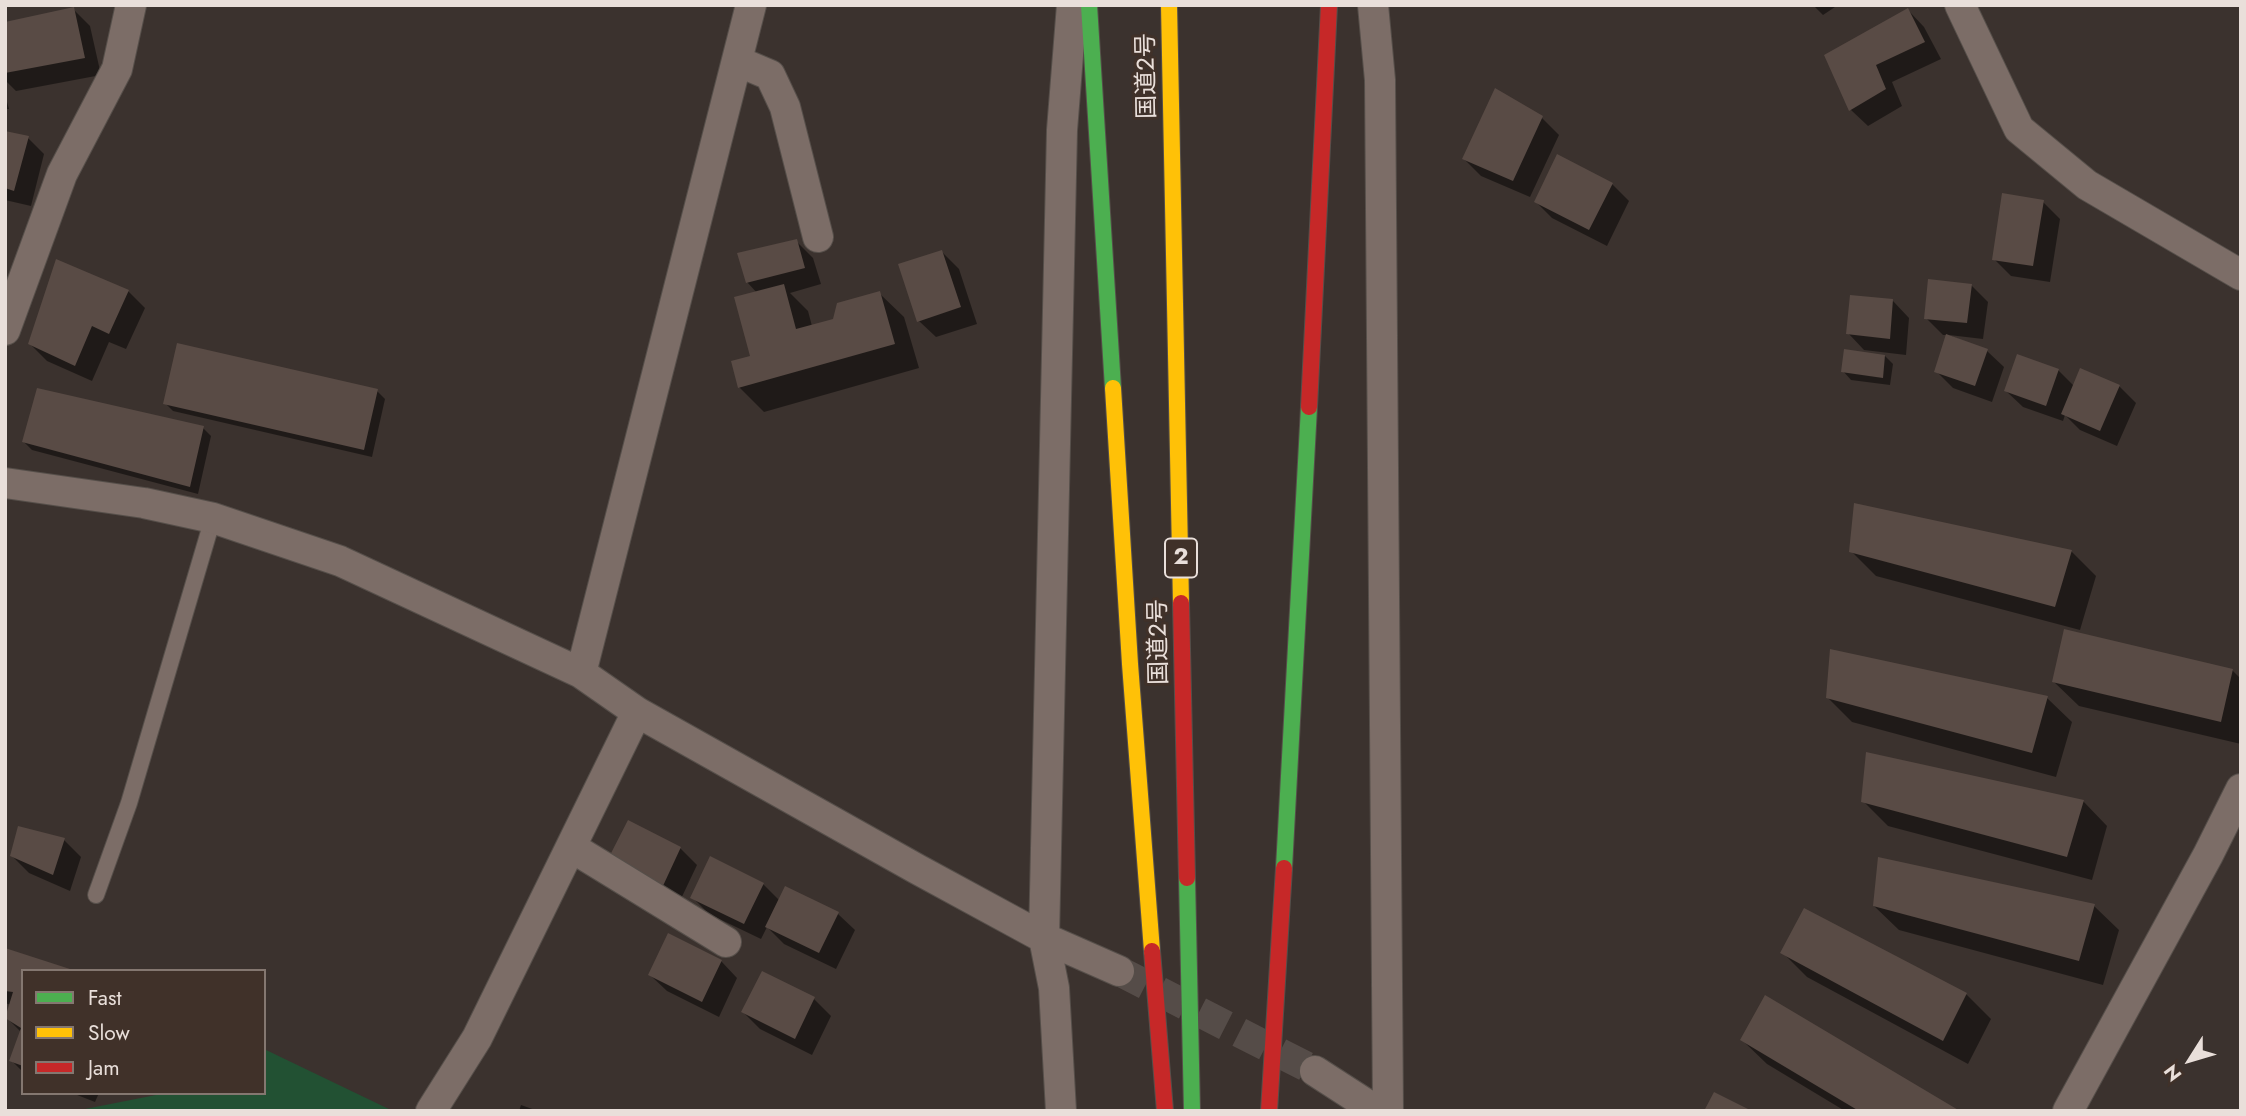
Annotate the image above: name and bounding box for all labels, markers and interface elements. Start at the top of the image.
street label: 国道2号 [1133,33,1163,119]
road number: 2 [1165,538,1197,578]
street label: 国道2号 [1145,599,1175,685]
legend [21,969,266,1095]
text: Fast [88,983,121,1013]
text: Slow [88,1018,130,1048]
north arrow [2155,1025,2225,1095]
text: Jam [88,1053,120,1083]
text: N [2158,1059,2188,1087]

